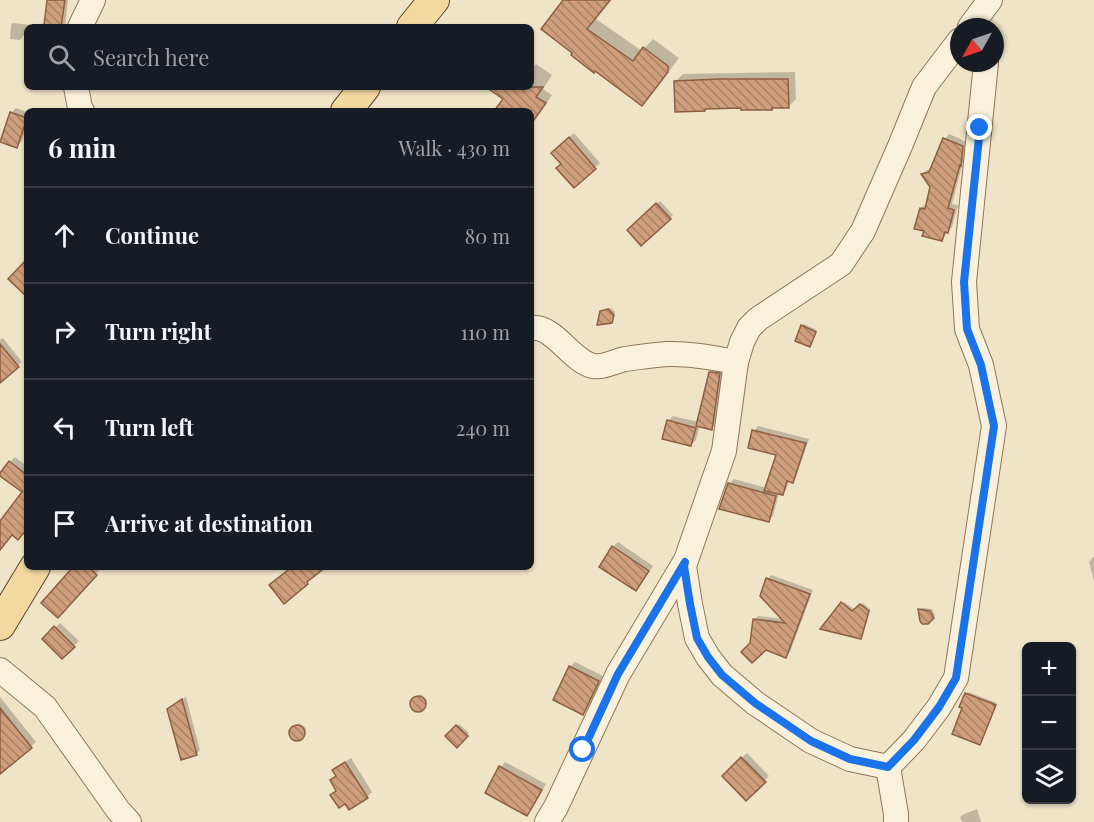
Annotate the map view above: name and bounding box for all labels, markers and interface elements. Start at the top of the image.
north arrow [950,18,1004,72]
search box [24,24,534,90]
icon: search [45,41,78,74]
text: Search here [93,42,209,72]
route end [966,114,992,140]
text: 6 min [48,130,116,165]
text: Walk · 430 m [398,134,510,161]
icon: ahead [48,219,81,252]
text: Continue [105,220,199,250]
text: 80 m [465,222,510,249]
icon: right [48,315,81,348]
text: Turn right [105,316,211,346]
text: 110 m [460,318,510,345]
icon: left [48,411,81,444]
text: Turn left [105,412,194,442]
text: 240 m [456,414,510,441]
icon: arrive [48,507,81,540]
text: Arrive at destination [105,508,313,538]
map controls [1022,642,1076,804]
button: + [1022,642,1076,696]
button: − [1022,696,1076,750]
route start [569,736,595,762]
button: layers [1022,750,1076,804]

